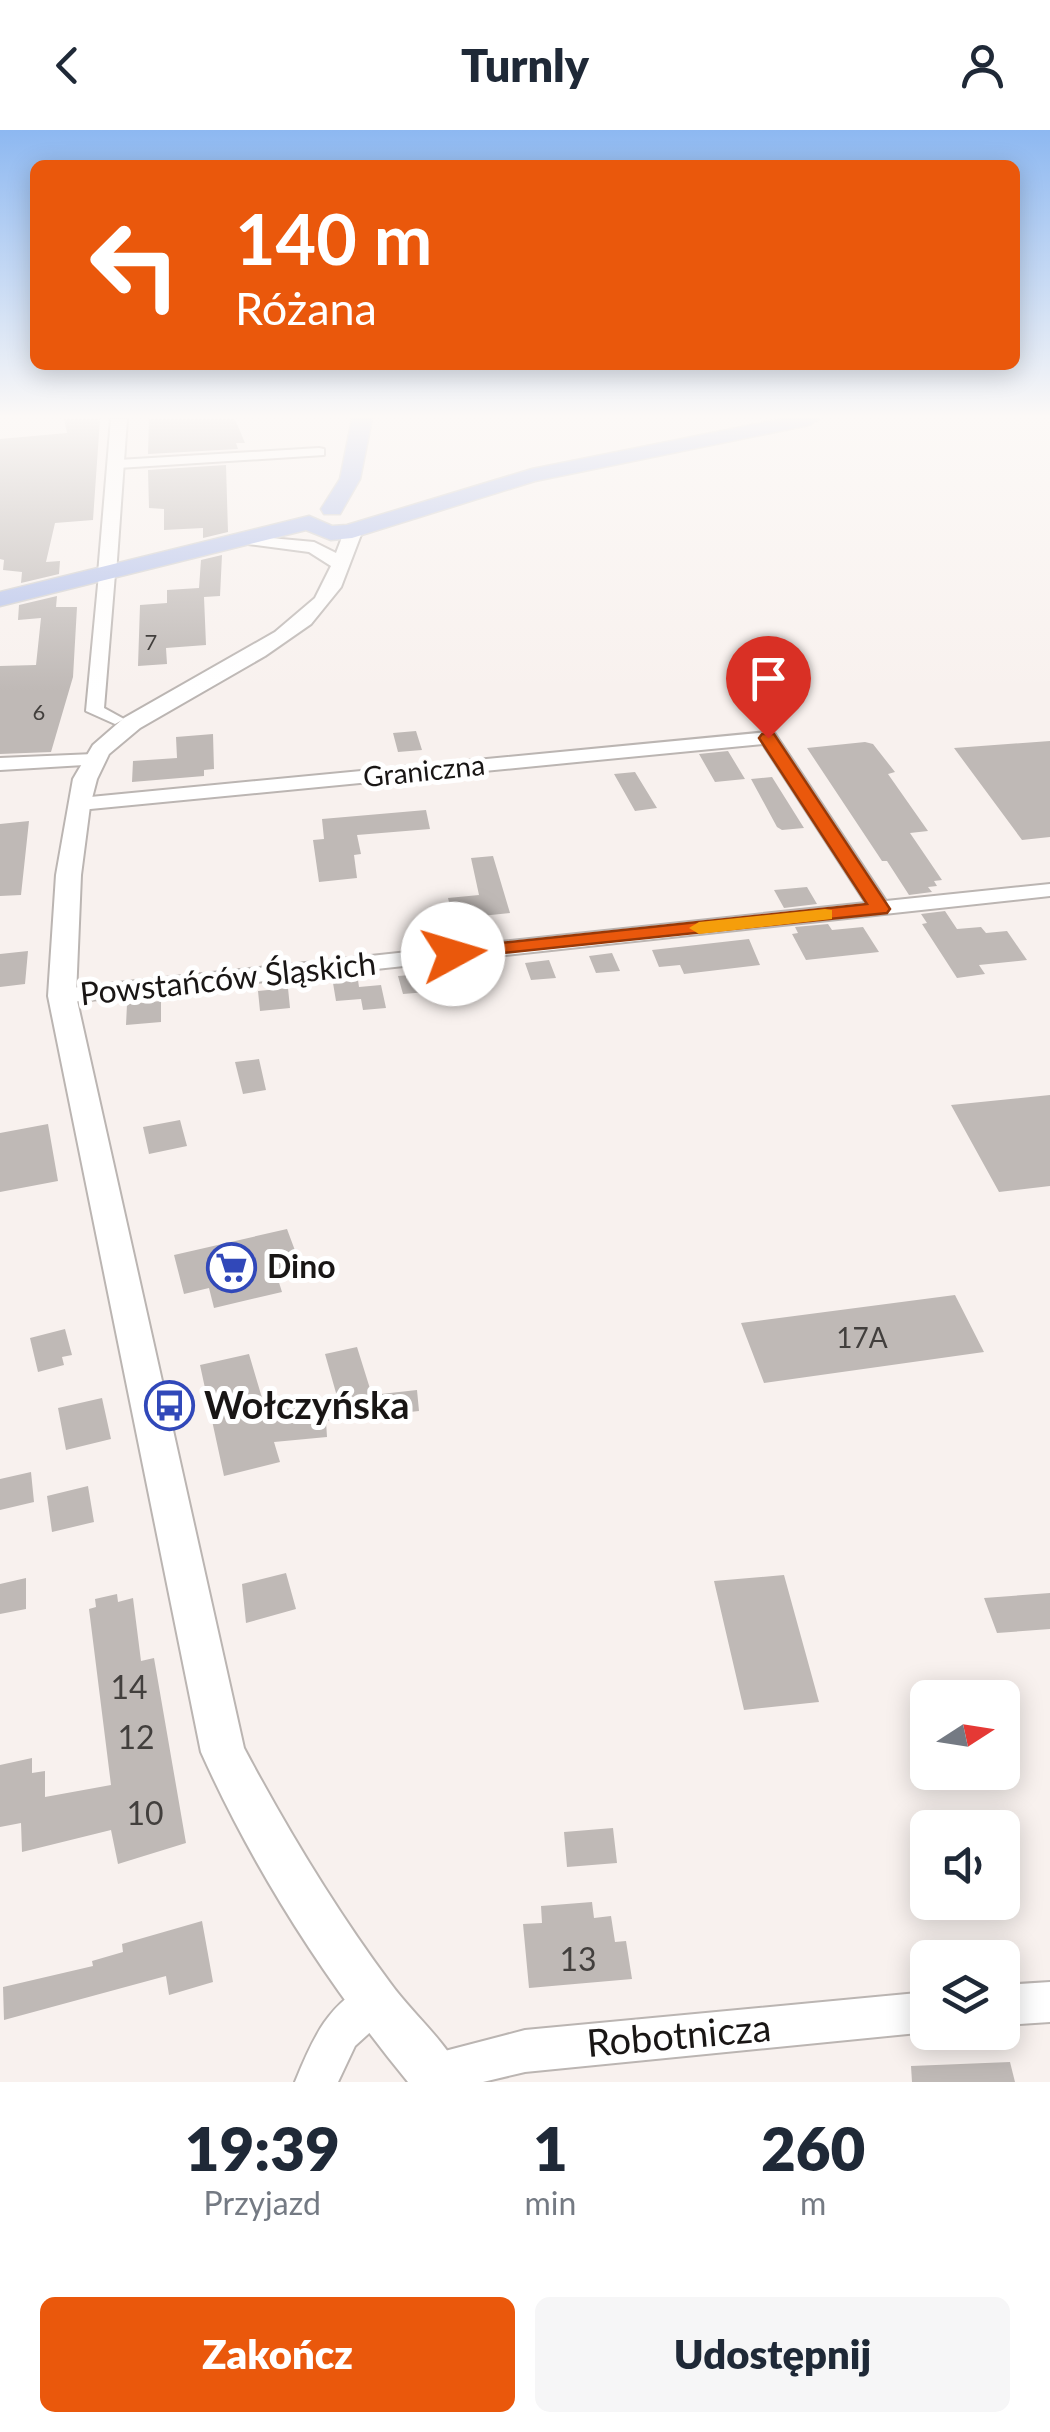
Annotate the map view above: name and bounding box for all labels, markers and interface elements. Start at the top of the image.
icon: back [40,38,95,93]
text: Turnly [461,38,589,92]
icon: person [955,38,1010,93]
text: 140 m [235,196,432,280]
icon: left [70,200,200,330]
text: Różana [235,281,377,335]
house number: 7 [145,628,157,655]
pin [726,636,811,739]
icon: arrive [741,651,796,706]
house number: 6 [33,698,45,725]
street label: Graniczna [361,747,486,793]
position arrow [401,902,505,1006]
street label: Powstańców Śląskich [78,943,378,1012]
supermarket icon: Dino [206,1241,258,1293]
place label: Dino [267,1246,336,1285]
house number: 17A [836,1320,888,1354]
bus stop icon: Wołczyńska [143,1380,195,1432]
place label: Wołczyńska [204,1381,410,1427]
house number: 14 [110,1667,148,1706]
north arrow [910,1680,1020,1790]
map controls [910,1680,1020,2050]
house number: 12 [117,1717,155,1756]
house number: 10 [126,1793,164,1832]
button: sound [910,1810,1020,1920]
house number: 13 [559,1939,597,1978]
button: layers [910,1940,1020,2050]
street label: Robotnicza [585,2003,773,2065]
text: 19:39 [185,2112,340,2184]
text: 1 [533,2112,568,2184]
text: 260 [761,2112,865,2184]
text: Przyjazd [204,2183,321,2222]
text: min [524,2183,576,2222]
text: m [800,2183,826,2222]
button: Zakończ [40,2297,515,2412]
button: Udostępnij [535,2297,1010,2412]

